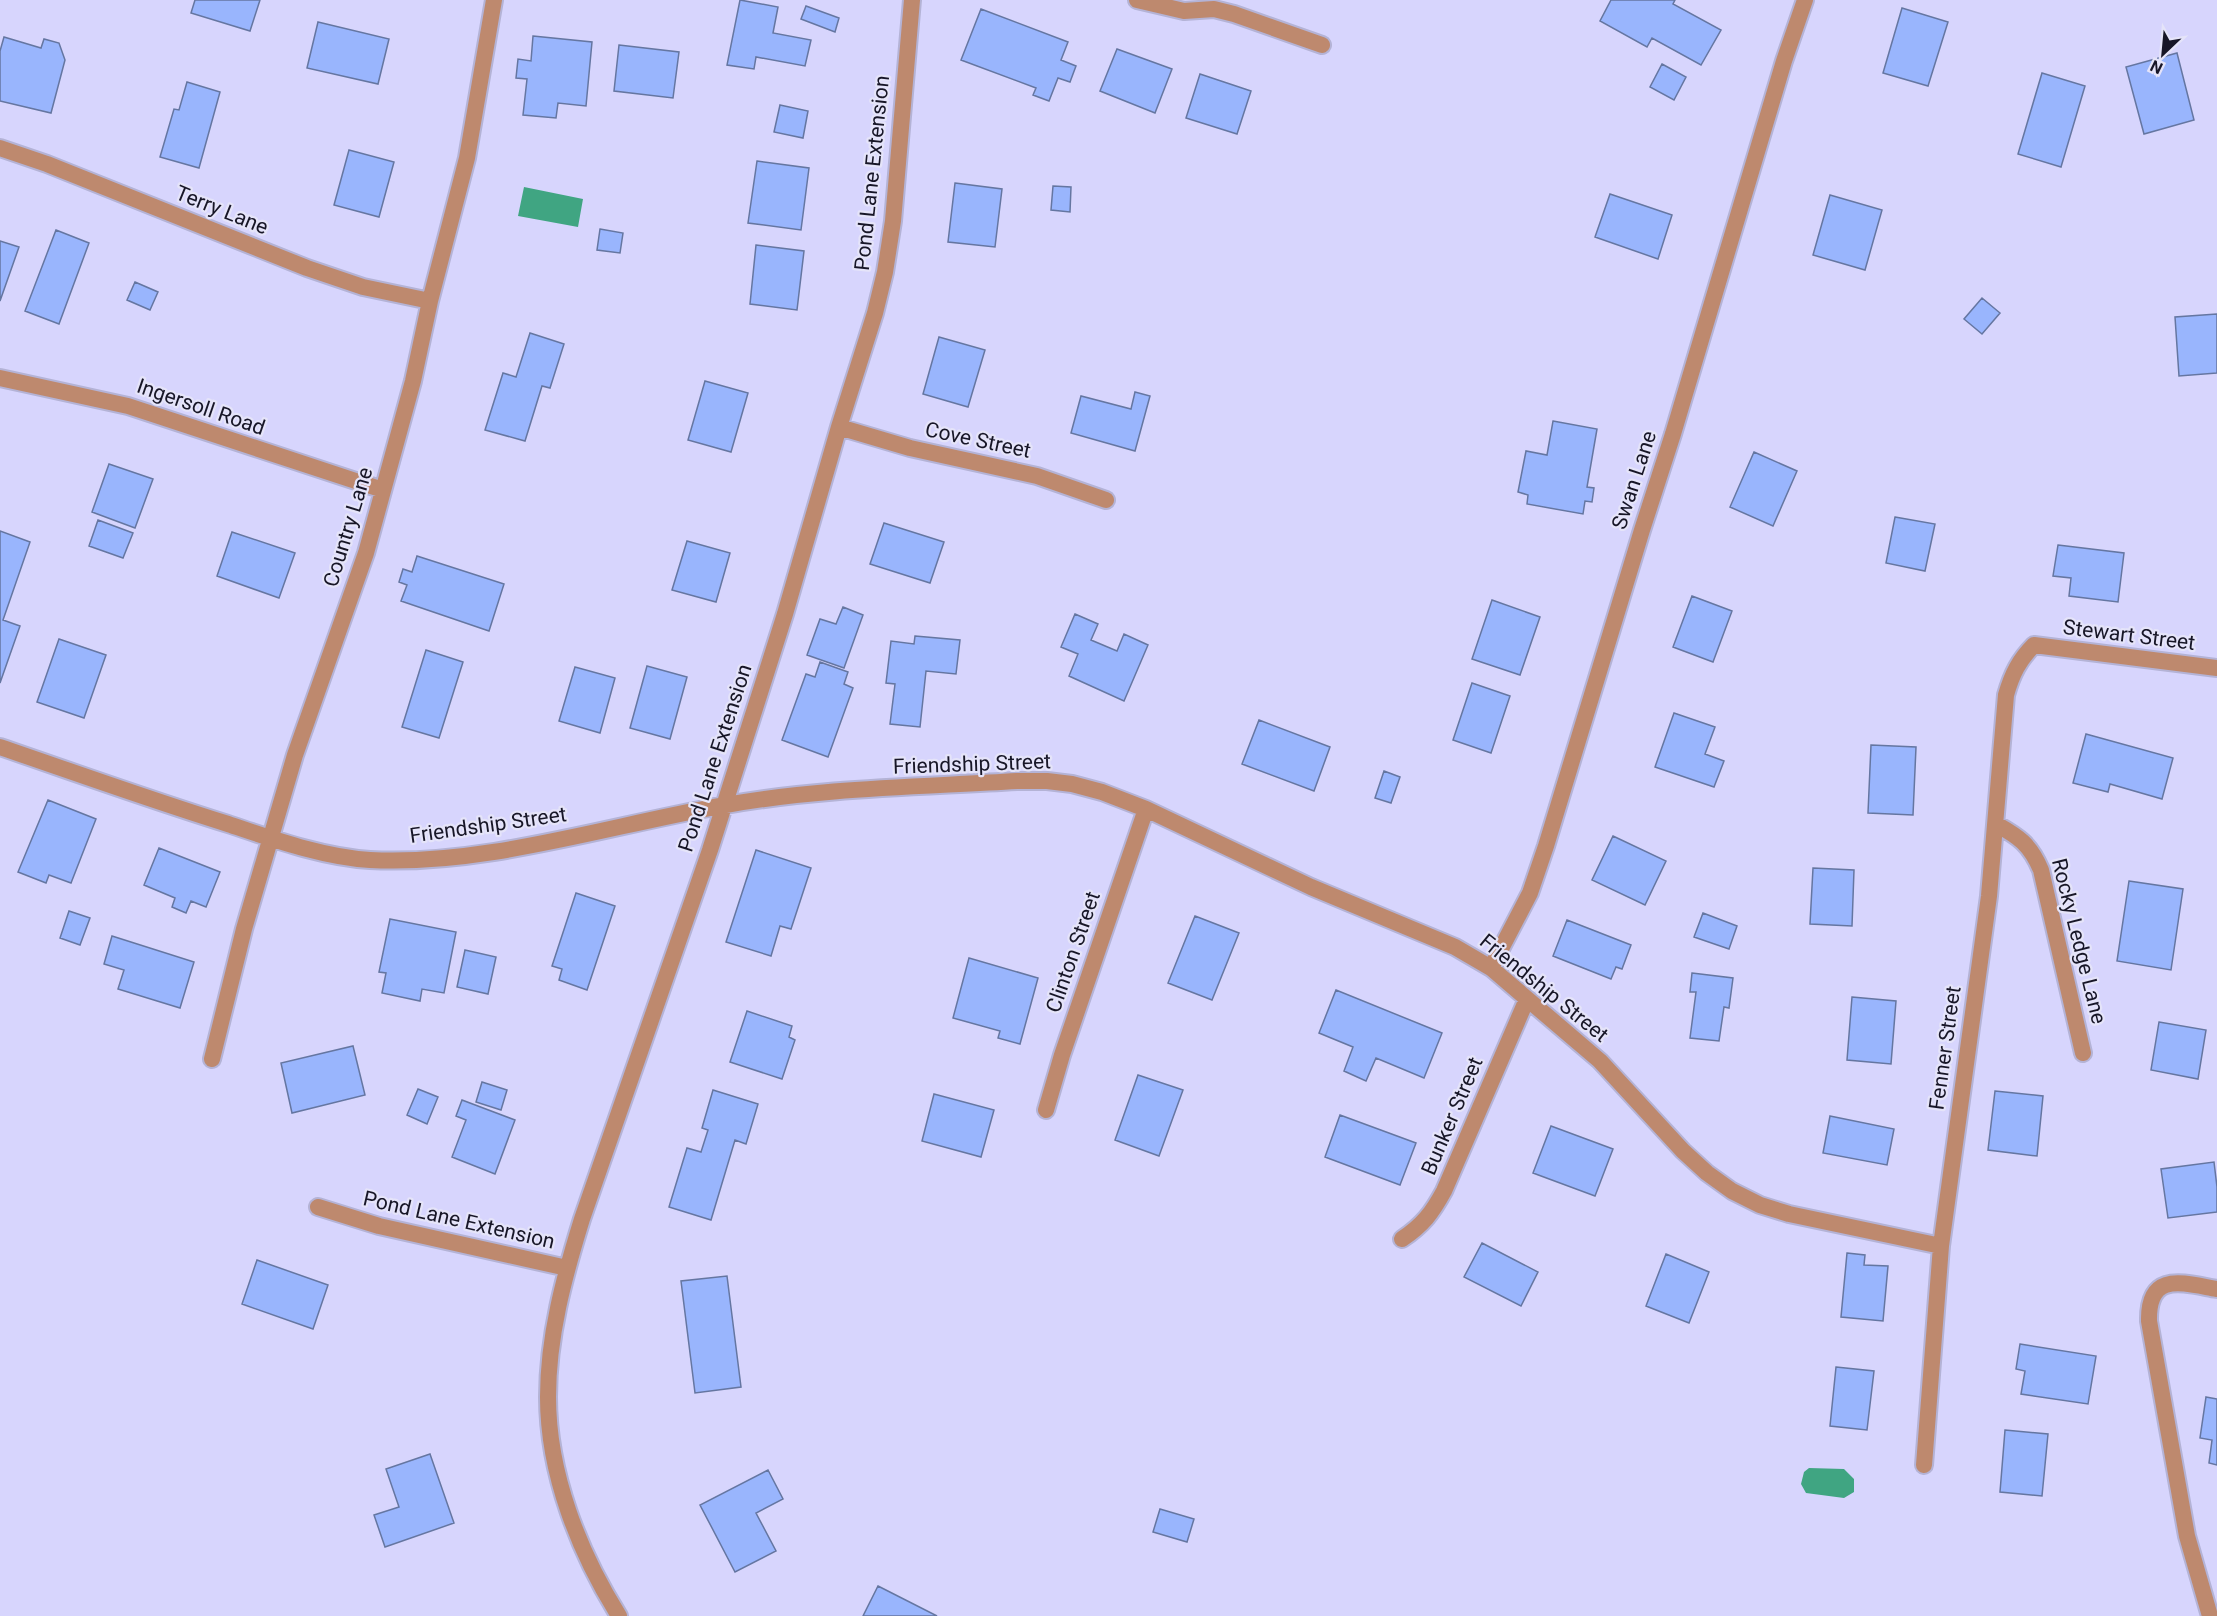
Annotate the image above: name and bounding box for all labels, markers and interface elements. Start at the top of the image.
north arrow [2133,24,2193,84]
text: N [2147,56,2166,78]
street label: Pond Lane Extension [850,74,894,272]
street label: Terry Lane [172,181,272,239]
street label: Ingersoll Road [134,374,268,440]
street label: Cove Street [923,417,1033,463]
street label: Swan Lane [1607,428,1661,532]
street label: Country Lane [318,464,378,590]
street label: Stewart Street [2062,615,2196,655]
street label: Pond Lane Extension [673,661,757,855]
street label: Friendship Street [893,749,1052,779]
street label: Friendship Street [408,802,568,848]
street label: Rocky Ledge Lane [2047,856,2111,1026]
street label: Clinton Street [1041,888,1105,1016]
street label: Friendship Street [1475,929,1613,1047]
street label: Fenner Street [1924,985,1966,1111]
street label: Bunker Street [1416,1053,1488,1178]
street label: Pond Lane Extension [361,1186,557,1254]

